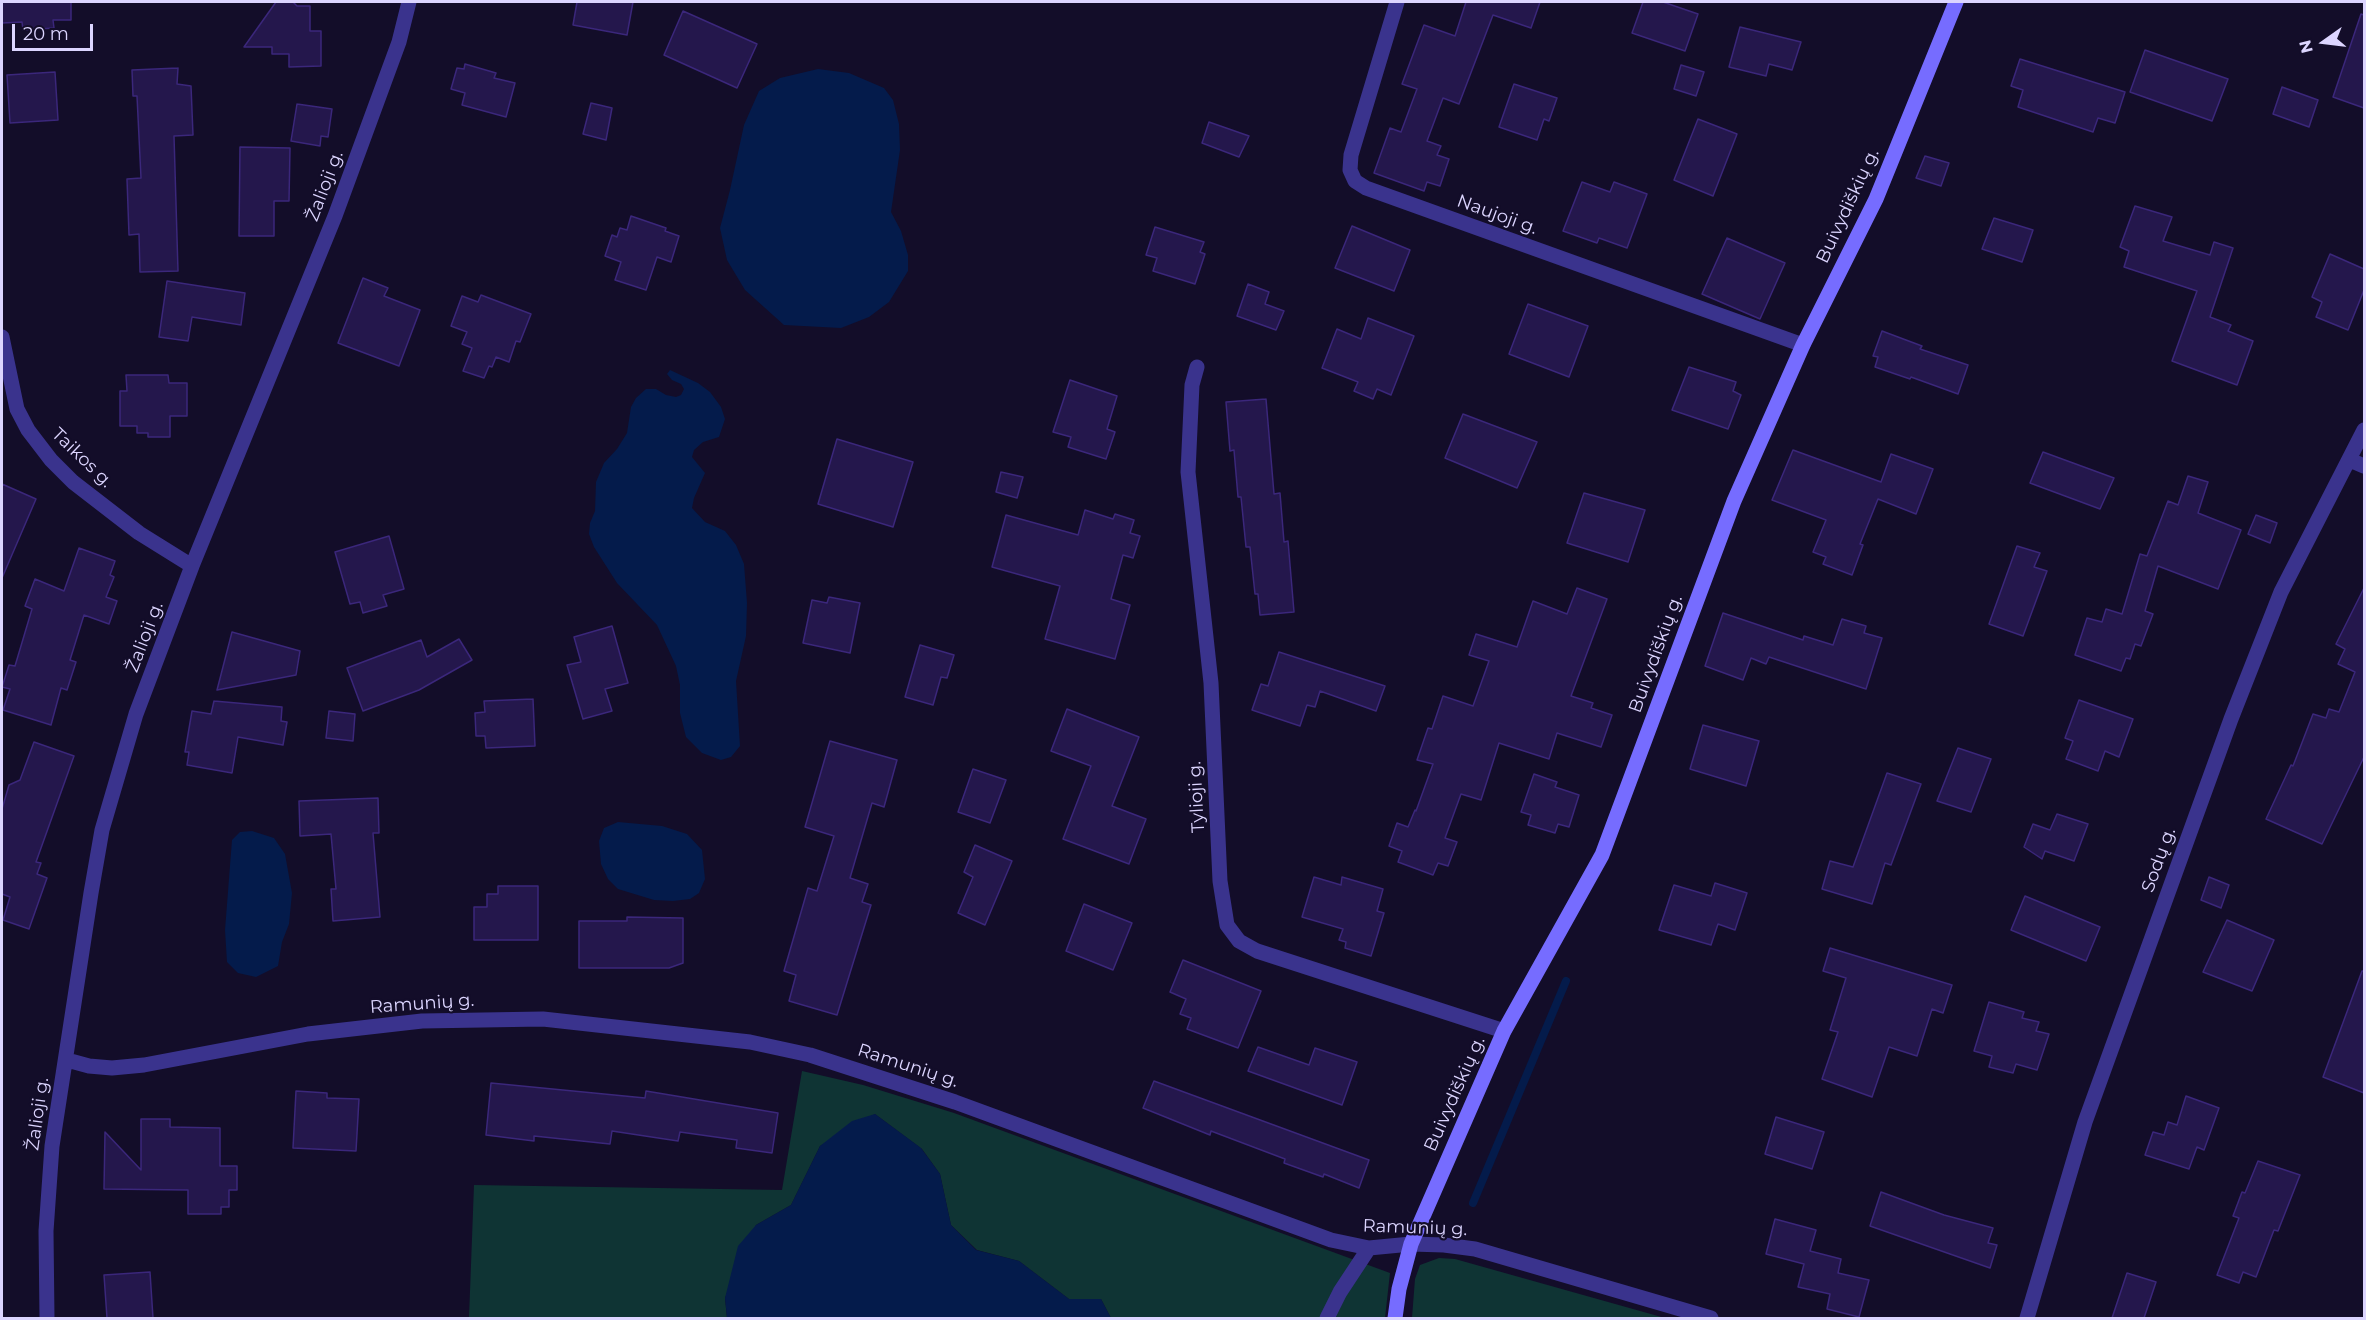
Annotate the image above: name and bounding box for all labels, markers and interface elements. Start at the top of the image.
scale bar [15,12,96,50]
north arrow [2294,12,2354,72]
text: 20 m [23,23,69,45]
text: N [2295,38,2317,55]
street label: Buivydiškių g. [1812,145,1884,267]
street label: Žalioji g. [302,148,348,224]
street label: Naujoji g. [1454,190,1540,240]
street label: Taikos g. [47,424,117,492]
street label: Buivydiškių g. [1625,592,1687,716]
street label: Žalioji g. [122,599,168,675]
street label: Tylioji g. [1184,761,1210,833]
street label: Sodų g. [2137,825,2181,895]
street label: Ramunių g. [369,990,475,1018]
street label: Buivydiškių g. [1420,1033,1490,1155]
street label: Ramunių g. [855,1040,961,1092]
street label: Žalioji g. [22,1076,54,1152]
street label: Ramunių g. [1362,1215,1468,1241]

